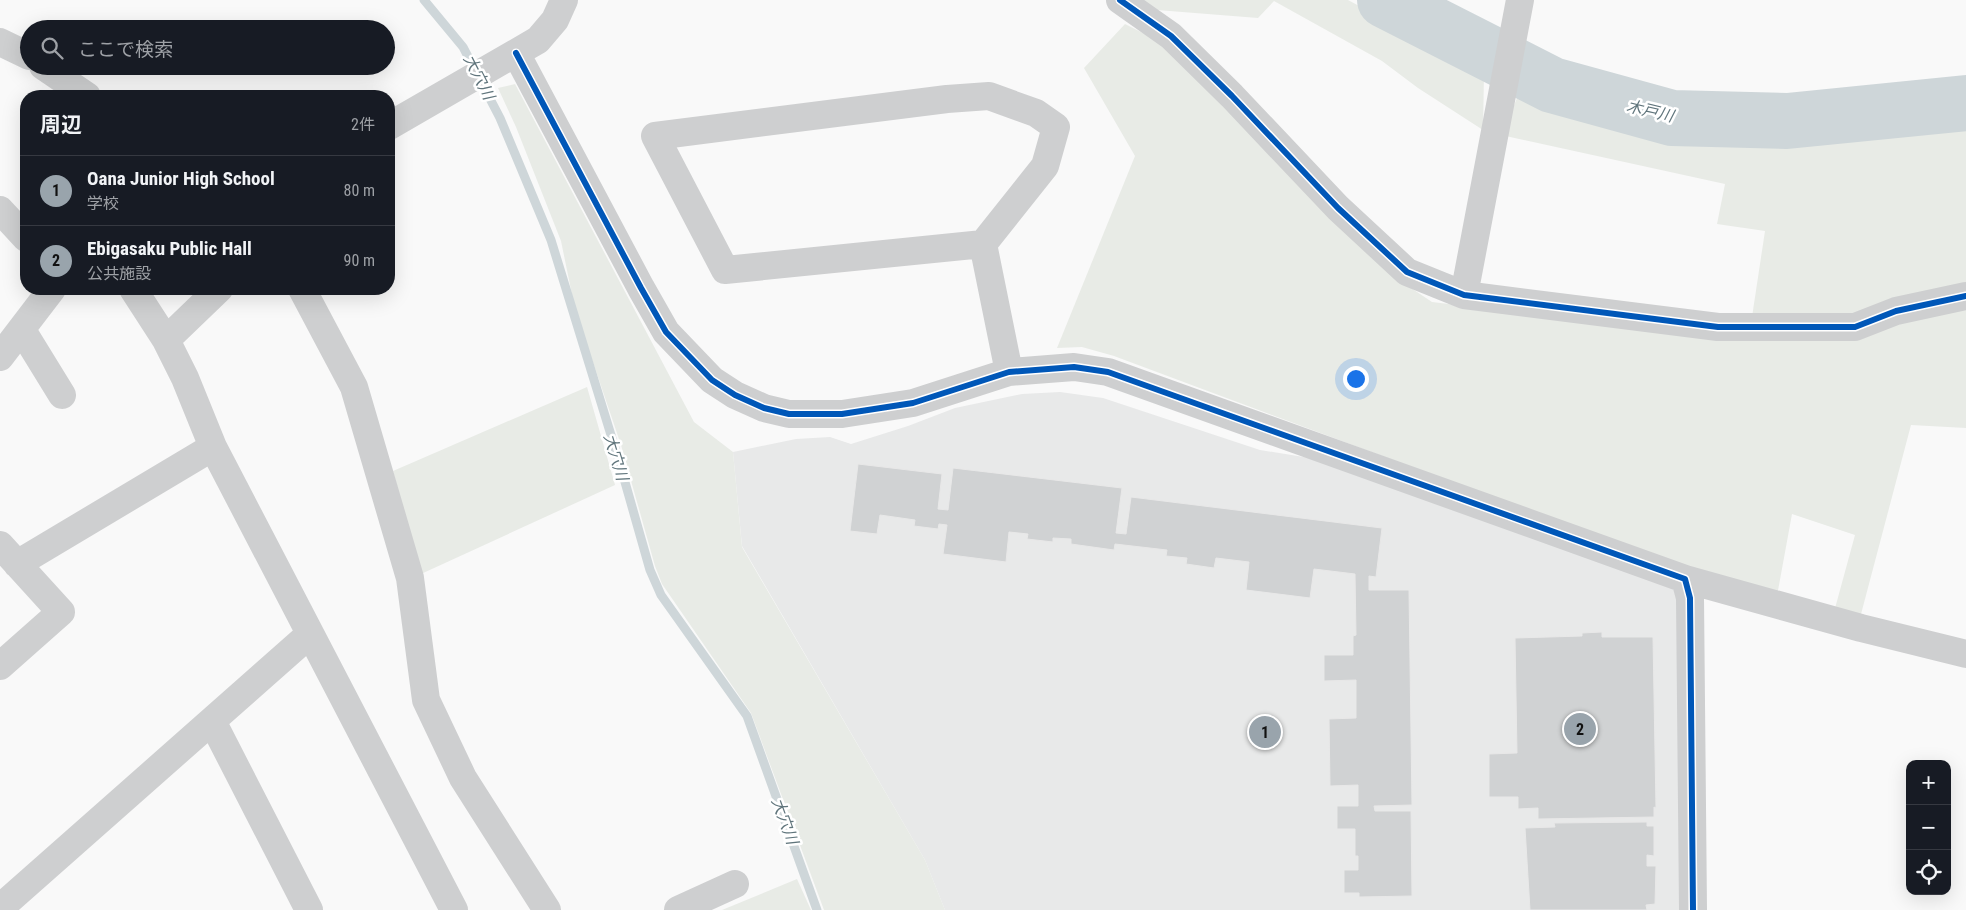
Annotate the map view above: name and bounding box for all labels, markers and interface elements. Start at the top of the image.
search box [20,20,395,75]
icon: search [38,34,66,62]
text: ここで検索 [78,38,173,61]
water label: 大穴川 [460,51,499,104]
water label: 木戸川 [1624,96,1677,126]
text: 周辺 [40,113,82,137]
text: 2件 [351,115,375,134]
text: Oana Junior High School [87,167,275,190]
text: 1 [52,181,60,200]
text: 80 m [343,181,375,200]
text: 学校 [87,194,119,213]
text: Ebigasaku Public Hall [87,237,252,260]
text: 2 [52,251,60,270]
text: 90 m [343,251,375,270]
text: 公共施設 [87,264,151,283]
your location [1343,366,1369,392]
water label: 大穴川 [600,431,633,485]
pin: 2 [1564,710,1596,748]
pin: 1 [1249,713,1281,751]
map controls [1906,760,1951,895]
button: + [1906,760,1951,805]
water label: 大穴川 [768,795,803,849]
button: − [1906,805,1951,850]
button: locate [1906,850,1951,895]

